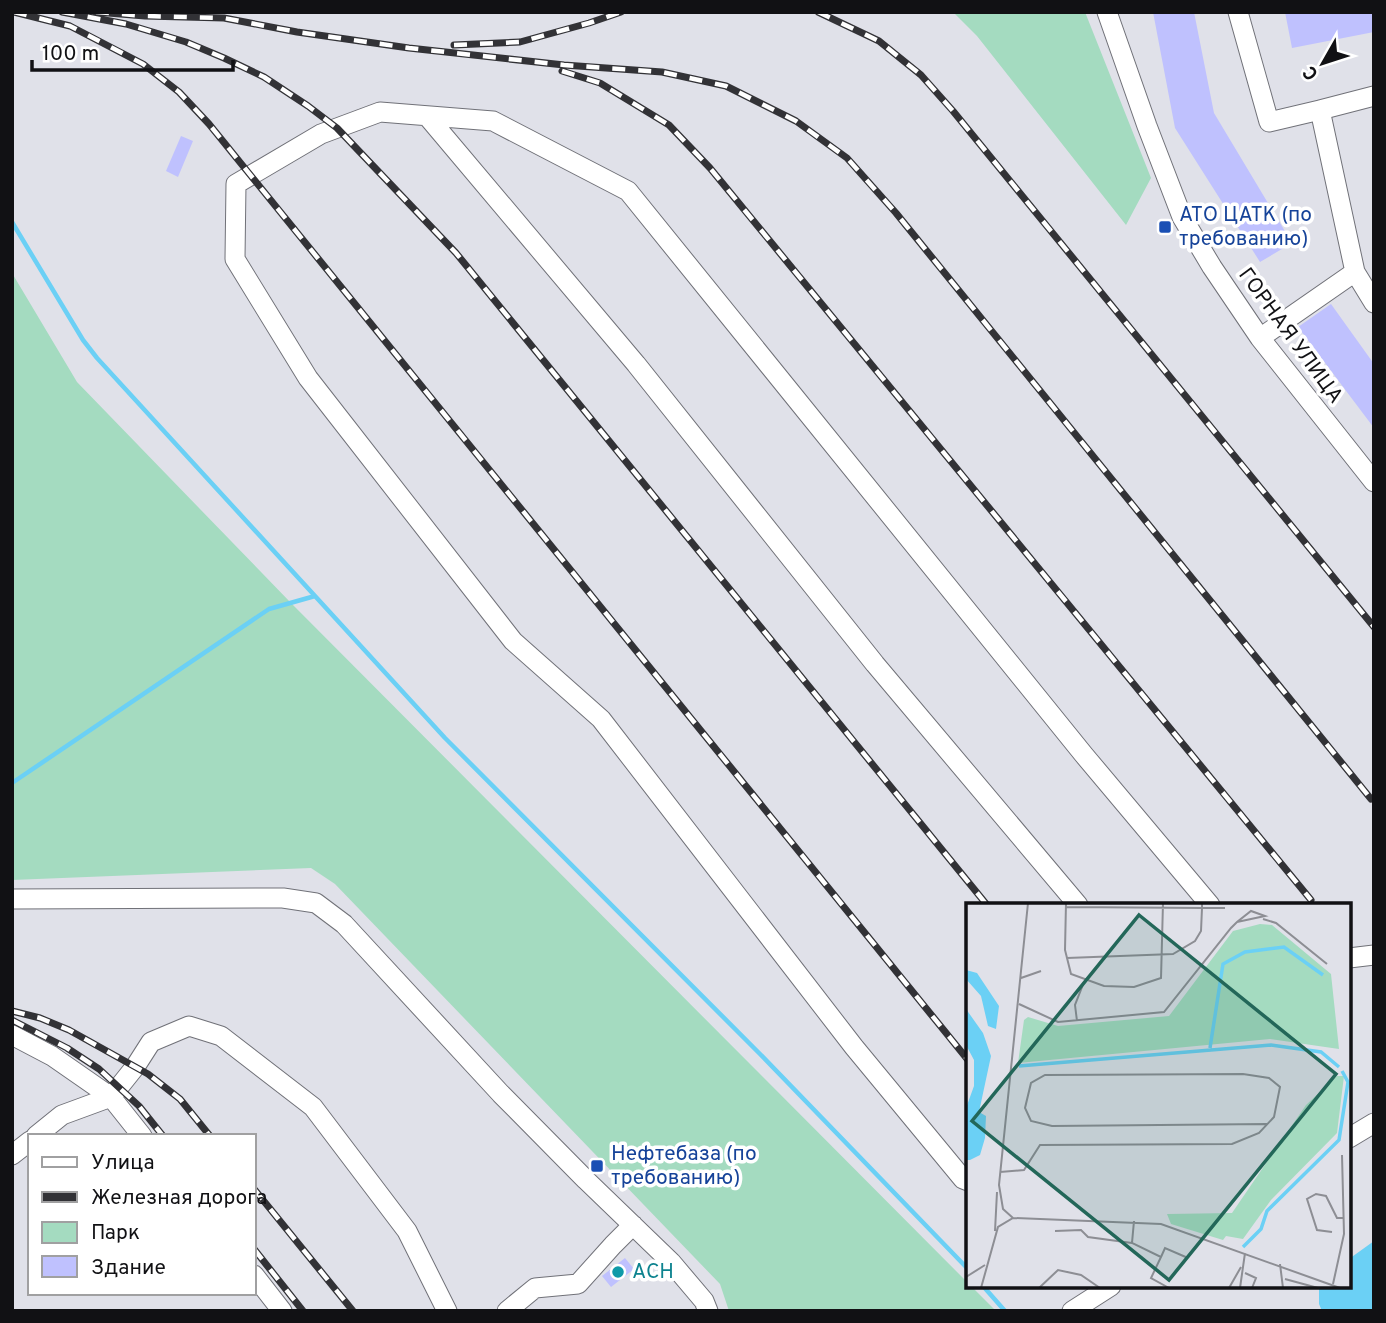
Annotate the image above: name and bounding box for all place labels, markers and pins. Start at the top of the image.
place label: АТО ЦАТК (по требованию) [1179,202,1312,253]
marker: АТО ЦАТК (по требованию) [1157,219,1173,235]
place label: Нефтебаза (по требованию) [611,1141,757,1192]
marker: Нефтебаза (по требованию) [589,1158,605,1174]
place label: АСН [632,1259,674,1286]
marker: АСН [610,1264,626,1280]

